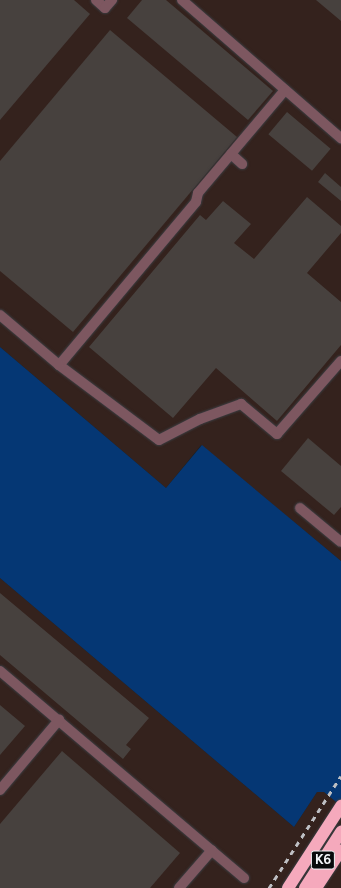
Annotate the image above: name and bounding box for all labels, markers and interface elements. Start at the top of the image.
road number: K6 [310,849,336,871]

